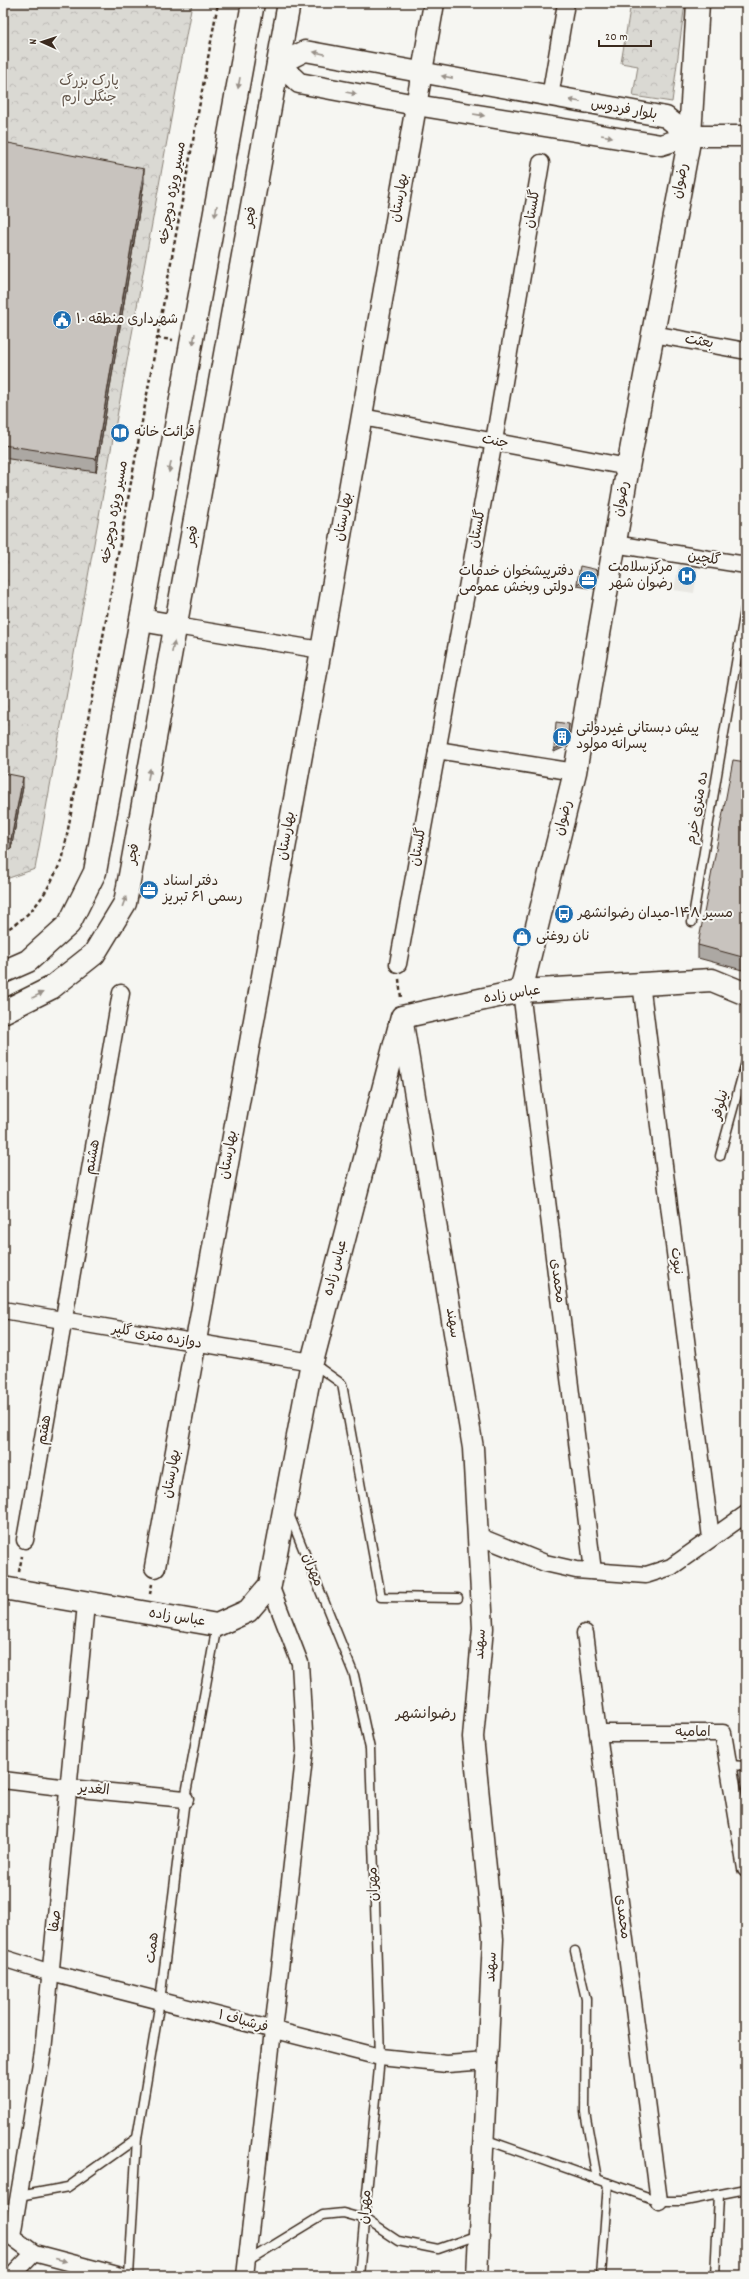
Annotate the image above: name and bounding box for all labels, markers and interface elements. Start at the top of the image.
north arrow [22,22,62,62]
scale bar [599,22,651,48]
text: 20 m [605,29,628,46]
text: N [26,38,42,45]
one-way arrow [313,50,325,56]
park label: پارک بزرگ جنگلی ارم [59,72,119,108]
one-way arrow [441,74,453,80]
one-way arrow [236,77,242,89]
one-way arrow [345,90,357,96]
street label: بلوار فردوس [589,94,659,126]
one-way arrow [569,98,581,104]
one-way arrow [473,112,485,118]
one-way arrow [601,133,613,139]
street label: مسیر ویژه دوچرخه [154,140,192,246]
street label: رضوان [668,161,694,201]
street label: بهارستان [386,172,414,224]
street label: گلستان [520,188,546,230]
one-way arrow [213,205,219,217]
street label: فجر [239,205,263,230]
public building icon: شهرداری منطقه ۱۰ [51,309,73,331]
place label: شهرداری منطقه ۱۰ [76,310,178,330]
street label: بعثت [683,330,715,354]
one-way arrow [190,333,196,345]
library icon: قرائت خانه [109,422,131,444]
place label: قرائت خانه [134,423,195,443]
street label: جنت [480,430,510,454]
street label: مسیر ویژه دوچرخه [96,459,134,565]
one-way arrow [167,460,173,473]
street label: رضوان [609,480,635,518]
street label: بهارستان [330,491,358,543]
street label: گلستان [464,508,492,550]
street label: فجر [181,524,205,549]
street label: گلچین [686,547,722,571]
place label: مرکزسلامت رضوان شهر [608,558,673,594]
place label: دفترپیشخوان خدمات دولتی وبخش عمومی [459,562,574,598]
hospital icon: مرکزسلامت رضوان شهر [676,565,698,587]
office icon: دفترپیشخوان خدمات دولتی وبخش عمومی [577,569,599,591]
one-way arrow [170,640,176,653]
place label: پیش دبستانی غیردولتی پسرانه مولود [576,719,699,755]
building icon: پیش دبستانی غیردولتی پسرانه مولود [551,726,573,748]
one-way arrow [146,768,152,780]
street label: ده متری خرم [682,770,714,846]
street label: رضوان [550,798,578,838]
street label: بهارستان [273,810,301,862]
street label: گلستان [406,826,432,868]
street label: فجر [122,842,146,867]
place label: دفتر اسناد رسمی ۶۱ تبریز [162,872,243,908]
office icon: دفتر اسناد رسمی ۶۱ تبریز [138,879,160,901]
one-way arrow [121,895,127,907]
bus stop icon: مسیر ۱۴۸-میدان رضوانشهر [553,903,575,925]
place label: مسیر ۱۴۸-میدان رضوانشهر [577,904,733,924]
shop icon: نان روغنی [511,926,533,948]
place label: نان روغنی [536,927,589,947]
street label: عباس زاده [482,981,542,1009]
one-way arrow [32,992,44,998]
street label: نیلوفر [707,1088,735,1123]
street label: بهارستان [215,1129,243,1181]
street label: هشتم [80,1138,106,1176]
street label: عباس زاده [319,1238,353,1298]
street label: نبوت [664,1246,688,1276]
street label: محمدی [544,1258,570,1304]
street label: سهند [440,1306,464,1340]
street label: دوازده متری گلپر [109,1319,204,1355]
street label: هفتم [33,1413,57,1447]
street label: بهارستان [158,1448,186,1500]
street label: مهران [296,1550,328,1590]
street label: عباس زاده [147,1604,207,1632]
street label: سهند [470,1628,492,1660]
district label: رضوانشهر [394,1704,456,1726]
street label: امامیه [675,1723,711,1743]
street label: الغدیر [77,1779,110,1801]
street label: مهران [363,1866,385,1902]
street label: محمدی [609,1894,635,1940]
street label: صفا [45,1909,67,1933]
street label: همت [141,1931,165,1965]
street label: سهند [481,1951,503,1983]
street label: فرشباف ۱ [216,2006,270,2038]
street label: مهران [355,2189,377,2225]
one-way arrow [56,2257,68,2263]

